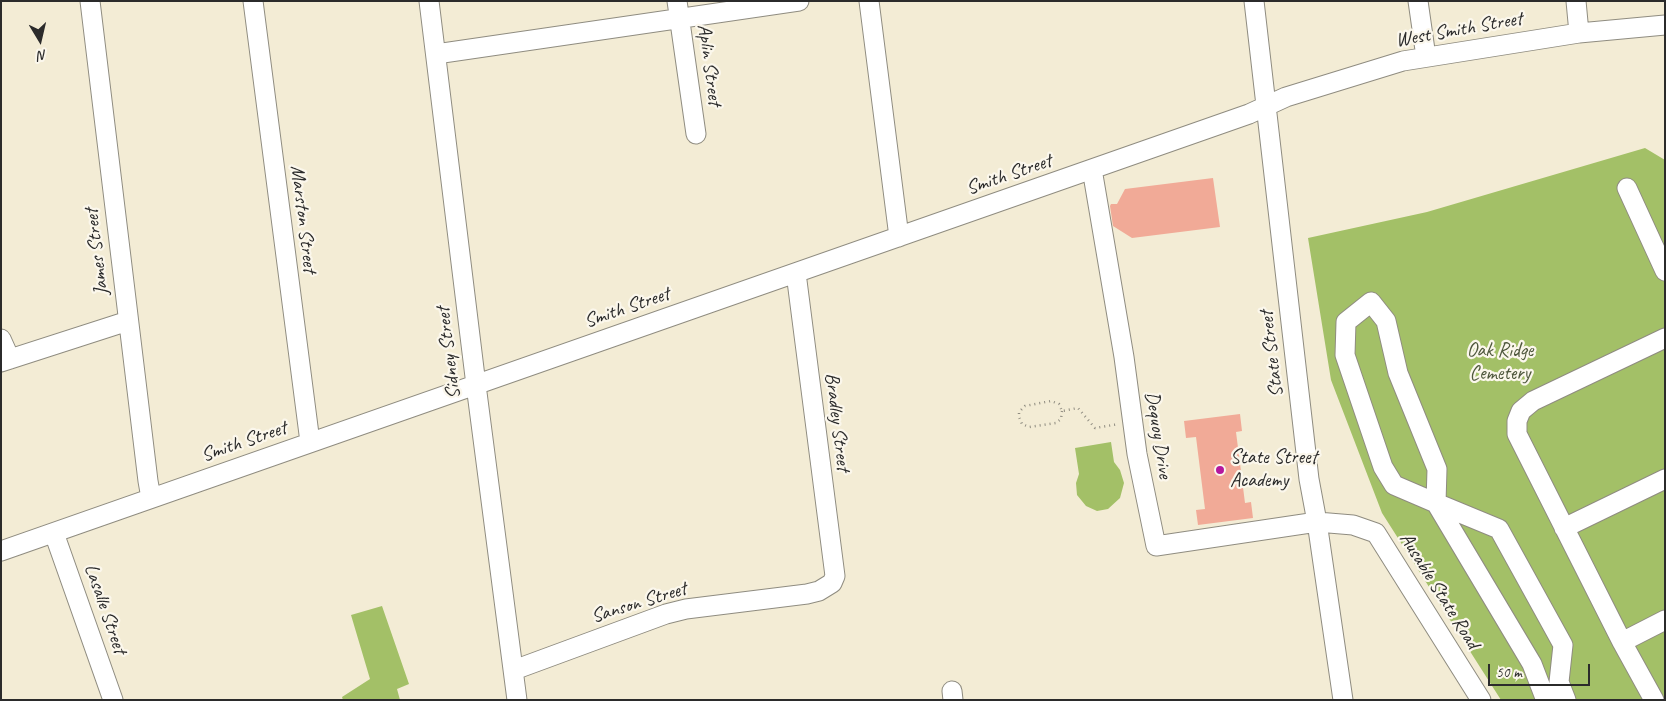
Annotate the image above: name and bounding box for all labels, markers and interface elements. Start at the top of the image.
street label: West Smith Street [1394,7,1524,53]
north arrow [15,15,65,65]
street label: Aplin Street [691,23,727,107]
text: N [37,46,48,64]
street label: Smith Street [963,149,1055,201]
street label: Marston Street [284,164,322,274]
street label: James Street [80,207,114,297]
street label: Smith Street [581,282,673,334]
street label: Sidney Street [431,306,467,400]
street label: State Street [1255,309,1289,399]
park label: Oak Ridge Cemetery [1467,339,1533,386]
street label: Bradley Street [819,371,855,473]
street label: Dequoy Drive [1139,390,1177,480]
street label: Smith Street [198,416,290,468]
place label: State Street Academy [1230,446,1317,493]
marker: State Street Academy [1214,464,1226,476]
street label: Ausable State Road [1394,528,1484,654]
street label: Lasalle Street [78,561,132,657]
street label: Sanson Street [588,577,690,629]
scale bar [1491,654,1594,686]
text: 50 m [1496,663,1522,682]

